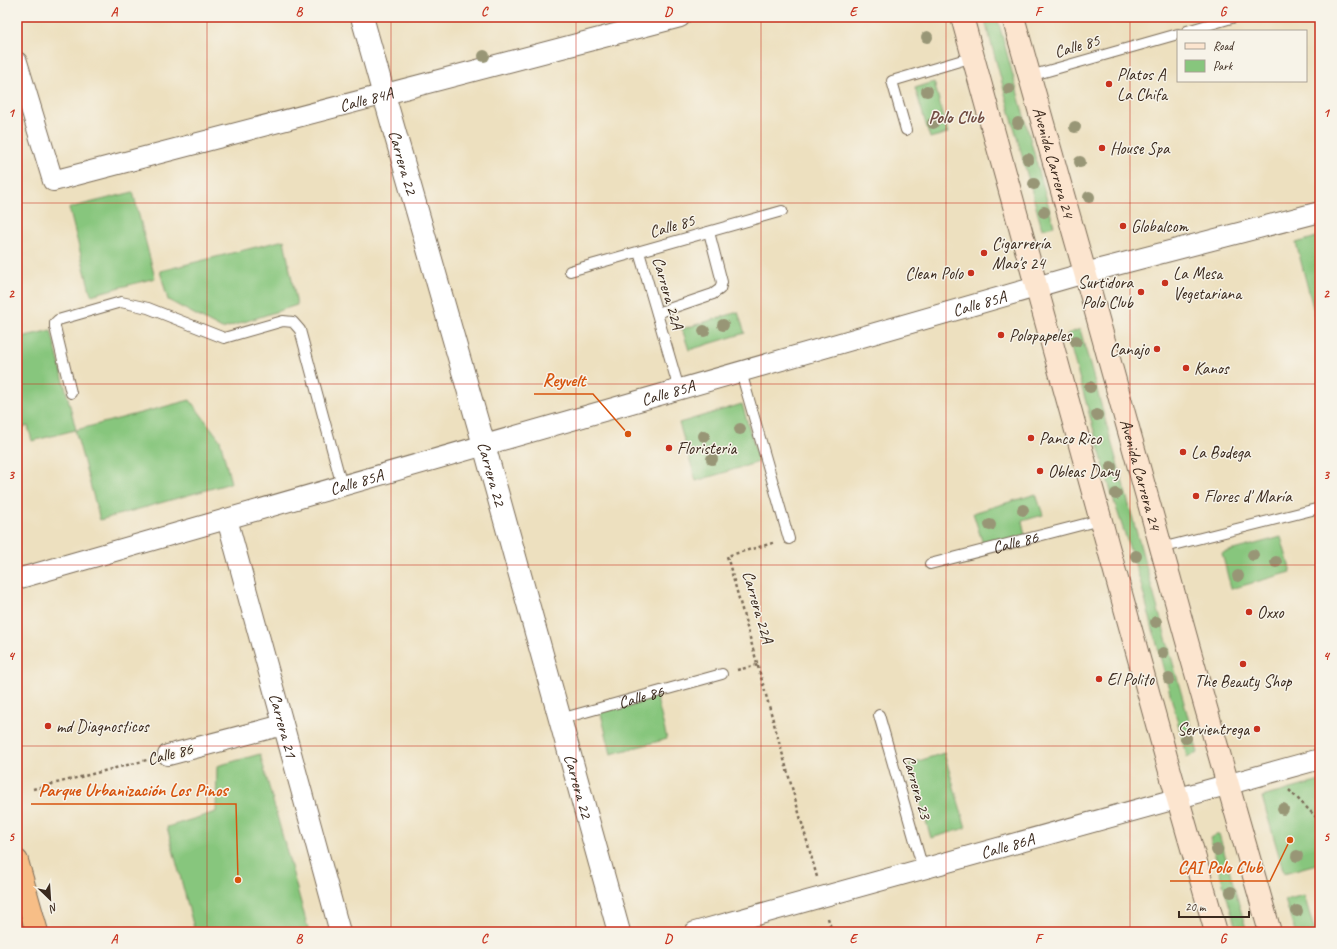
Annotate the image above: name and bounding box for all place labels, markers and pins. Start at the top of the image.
place label: Platos A La Chifa [1117,64,1169,105]
marker: Platos A La Chifa [1104,79,1114,89]
place label: House Spa [1110,138,1171,159]
marker: House Spa [1097,143,1107,153]
place label: Globalcom [1131,216,1189,237]
marker: Globalcom [1118,221,1128,231]
place label: Cigarrería Mao's 24 [992,233,1052,274]
marker: Cigarrería Mao's 24 [979,248,989,258]
place label: Clean Polo [905,263,964,284]
place label: La Mesa Vegetariana [1173,263,1243,304]
marker: Clean Polo [966,268,976,278]
place label: Surtidora Polo Club [1078,272,1135,313]
marker: La Mesa Vegetariana [1160,278,1170,288]
marker: Surtidora Polo Club [1136,287,1146,297]
place label: Polopapeles [1009,325,1072,346]
marker: Polopapeles [996,330,1006,340]
place label: Canajo [1110,339,1150,360]
marker: Canajo [1152,344,1162,354]
place label: Kanos [1194,358,1230,379]
marker: Kanos [1181,363,1191,373]
callout: Reyvelt [534,364,593,394]
place label: Panco Rico [1039,428,1102,449]
marker: Panco Rico [1026,433,1036,443]
place label: Floristeria [677,438,737,459]
place label: La Bodega [1191,442,1252,463]
marker: Floristeria [664,443,674,453]
marker: La Bodega [1178,447,1188,457]
place label: Obleas Dany [1048,461,1120,482]
marker: Obleas Dany [1035,466,1045,476]
place label: Flores d' María [1204,486,1293,507]
marker: Flores d' María [1191,491,1201,501]
place label: Oxxo [1257,602,1285,623]
marker: Oxxo [1244,607,1254,617]
marker: The Beauty Shop [1238,659,1248,669]
place label: El Polito [1107,669,1155,690]
place label: The Beauty Shop [1194,671,1293,692]
marker: El Polito [1094,674,1104,684]
place label: md Diagnosticos [56,716,150,737]
place label: Servientrega [1177,719,1250,740]
marker: md Diagnosticos [43,721,53,731]
marker: Servientrega [1252,724,1262,734]
callout: Parque Urbanización Los Pinos [31,774,236,804]
callout: CAI Polo Club [1170,851,1270,881]

